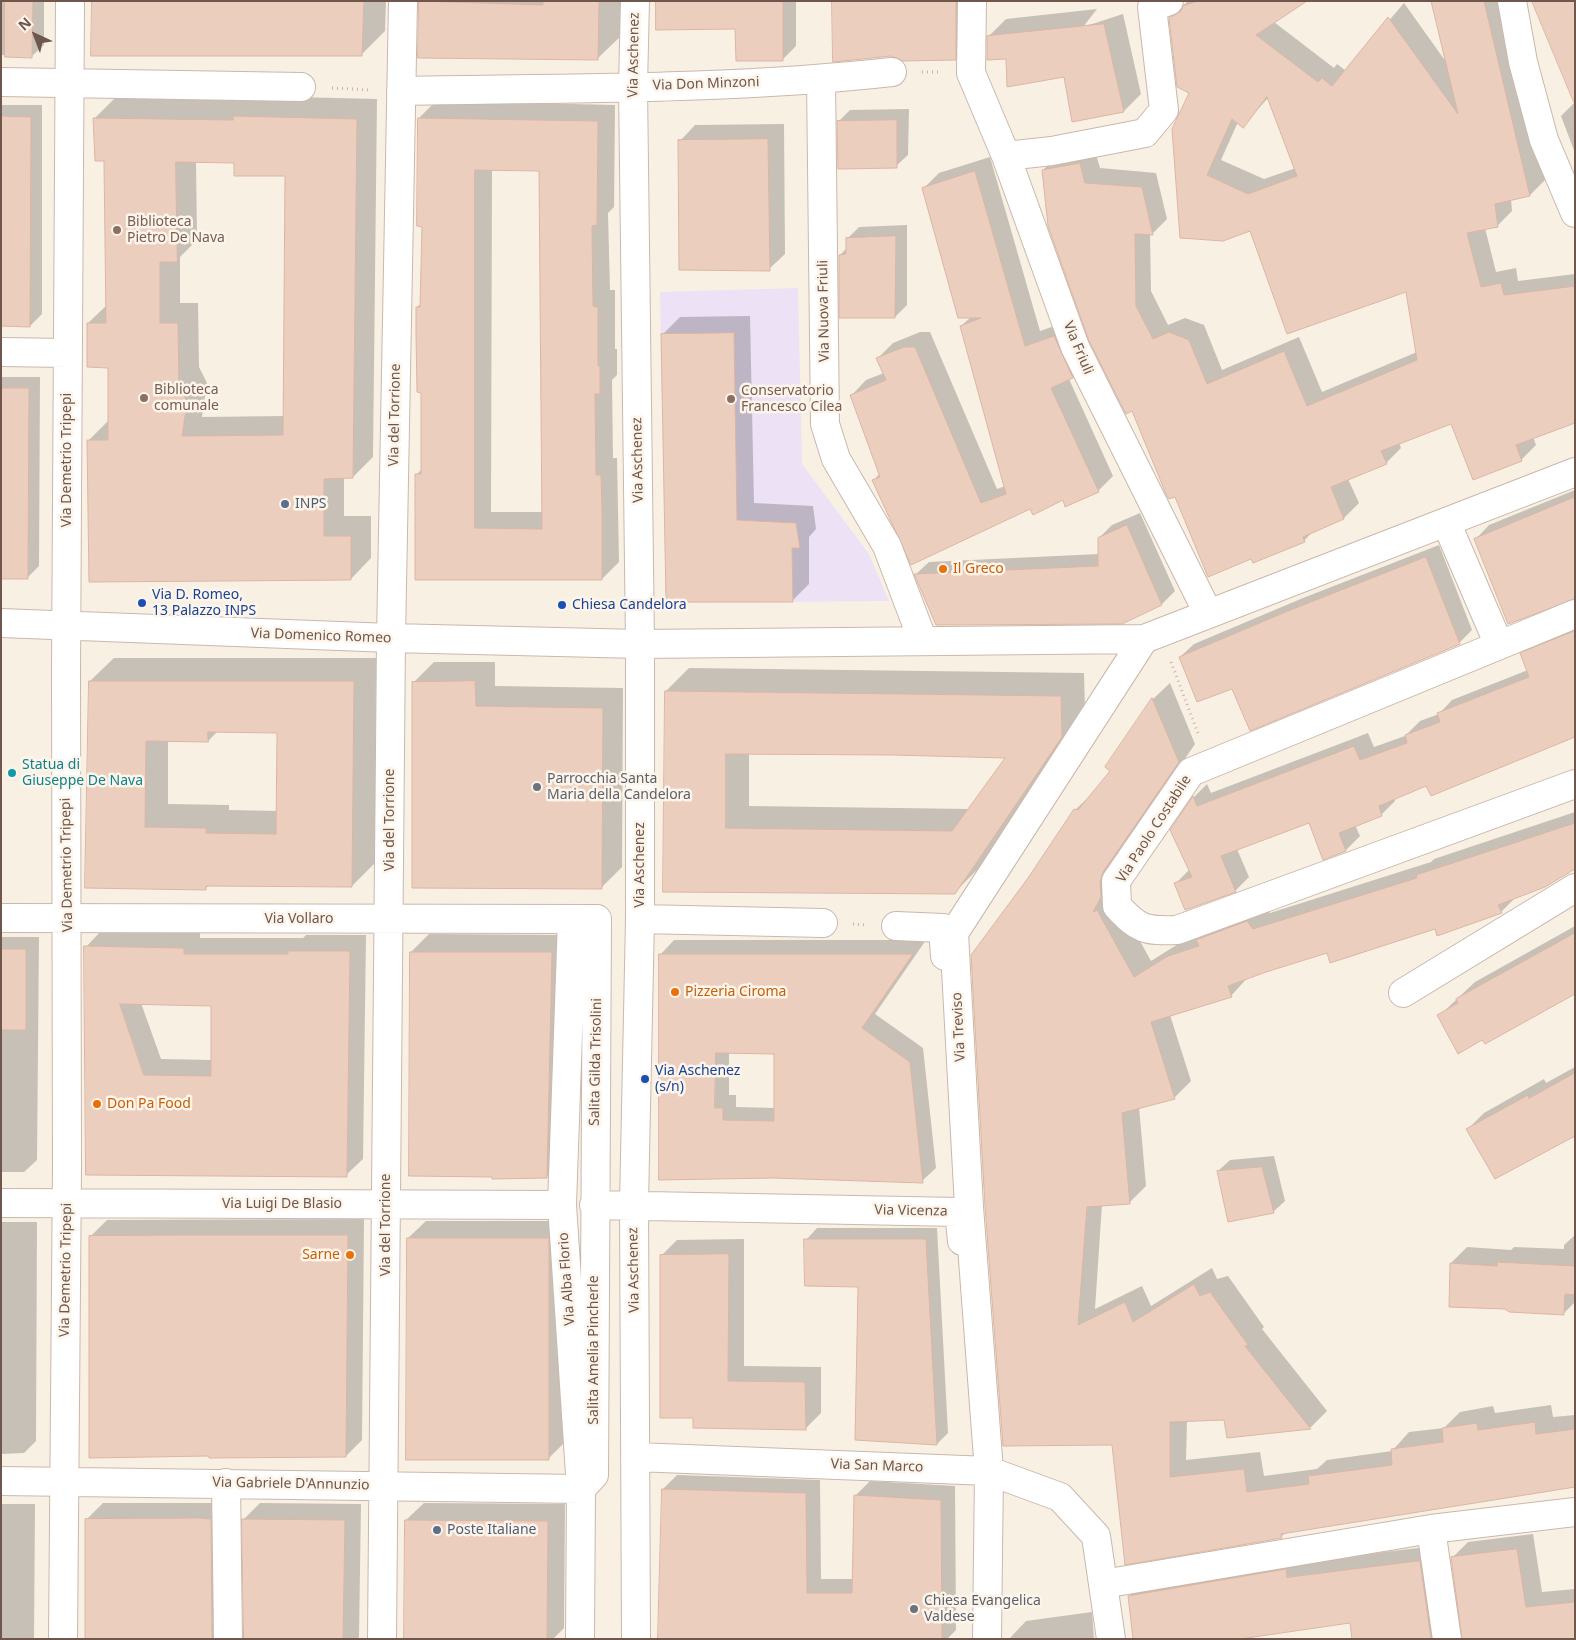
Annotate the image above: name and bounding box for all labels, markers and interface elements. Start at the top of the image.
north arrow [10,10,60,60]
street label: Via Aschenez [625,12,643,98]
text: N [14,13,35,35]
street label: Via Don Minzoni [652,74,760,94]
place label: Biblioteca Pietro De Nava [127,214,225,246]
marker: Biblioteca Pietro De Nava [111,224,123,236]
street label: Via Nuova Friuli [815,260,833,362]
street label: Via Friuli [1059,319,1097,377]
street label: Via del Torrione [386,363,404,467]
place label: Biblioteca comunale [154,382,219,414]
place label: Conservatorio Francesco Cilea [741,383,842,416]
marker: Biblioteca comunale [138,392,150,404]
street label: Via Demetrio Tripepi [59,393,75,527]
marker: Conservatorio Francesco Cilea [725,393,737,405]
street label: Via Aschenez [629,417,647,503]
place label: INPS [295,496,327,512]
marker: INPS [279,498,291,510]
place label: Il Greco [953,561,1004,577]
marker: Il Greco [937,563,949,575]
place label: Via D. Romeo, 13 Palazzo INPS [152,587,256,620]
marker: Via D. Romeo, 13 Palazzo INPS [136,597,148,609]
place label: Chiesa Candelora [572,597,687,613]
marker: Chiesa Candelora [556,599,568,611]
street label: Via Domenico Romeo [250,625,392,647]
place label: Statua di Giuseppe De Nava [22,757,143,790]
marker: Statua di Giuseppe De Nava [6,767,18,779]
street label: Via del Torrione [382,769,398,871]
place label: Parrocchia Santa Maria della Candelora [547,771,691,804]
street label: Via Paolo Costabile [1113,772,1195,886]
marker: Parrocchia Santa Maria della Candelora [531,781,543,793]
street label: Via Demetrio Tripepi [57,798,77,932]
street label: Via Aschenez [632,822,648,908]
street label: Via Vollaro [264,911,334,927]
place label: Pizzeria Ciroma [685,984,786,1000]
marker: Pizzeria Ciroma [669,986,681,998]
street label: Via Treviso [949,992,969,1062]
street label: Salita Gilda Trisolini [586,998,606,1126]
place label: Via Aschenez (s/n) [655,1063,740,1096]
marker: Via Aschenez (s/n) [639,1073,651,1085]
place label: Don Pa Food [107,1096,191,1112]
marker: Don Pa Food [91,1098,103,1110]
street label: Via del Torrione [378,1174,394,1276]
street label: Via Luigi De Blasio [222,1196,342,1212]
street label: Via Vicenza [874,1202,948,1220]
street label: Via Demetrio Tripepi [56,1203,76,1337]
street label: Via Aschenez [625,1227,643,1313]
street label: Via Alba Florio [555,1232,579,1326]
place label: Sarne [302,1247,340,1263]
marker: Sarne [344,1249,356,1261]
street label: Salita Amelia Pincherle [586,1275,602,1425]
street label: Via San Marco [830,1456,924,1476]
street label: Via Gabriele D'Annunzio [212,1474,370,1494]
place label: Poste Italiane [447,1522,537,1538]
marker: Poste Italiane [431,1524,443,1536]
place label: Chiesa Evangelica Valdese [924,1593,1041,1625]
marker: Chiesa Evangelica Valdese [908,1603,920,1615]

